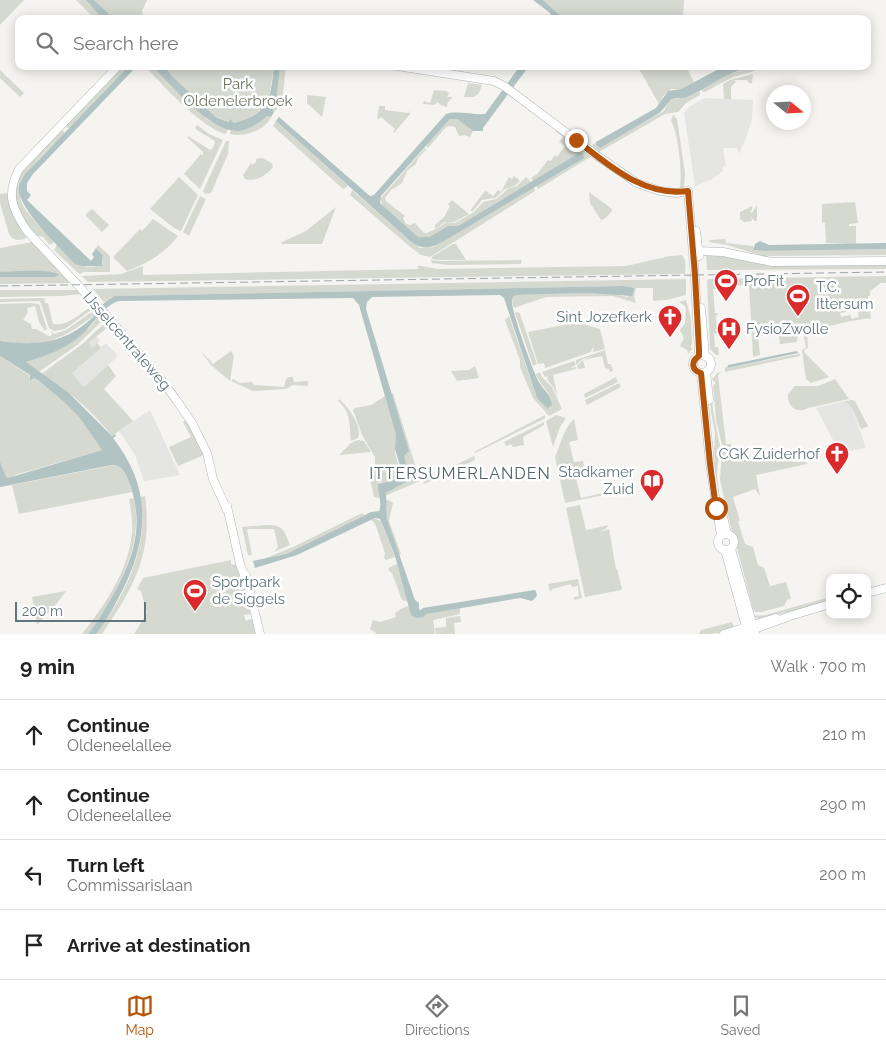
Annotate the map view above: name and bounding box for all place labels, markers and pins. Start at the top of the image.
sports icon: ProFit [713,268,739,302]
place label: ProFit [744,272,784,290]
place label: T.C. Ittersum [816,278,874,313]
sports icon: T.C. Ittersum [785,283,811,317]
church icon: Sint Jozefkerk [657,304,683,338]
place label: Sint Jozefkerk [556,308,652,326]
hospital icon: FysioZwolle [716,316,742,350]
place label: FysioZwolle [746,320,829,338]
church icon: CGK Zuiderhof [824,441,850,475]
place label: CGK Zuiderhof [718,445,821,463]
place label: Stadkamer Zuid [559,463,635,498]
library icon: Stadkamer Zuid [639,468,665,502]
place label: Sportpark de Siggels [212,573,285,608]
sports icon: Sportpark de Siggels [182,578,208,612]

